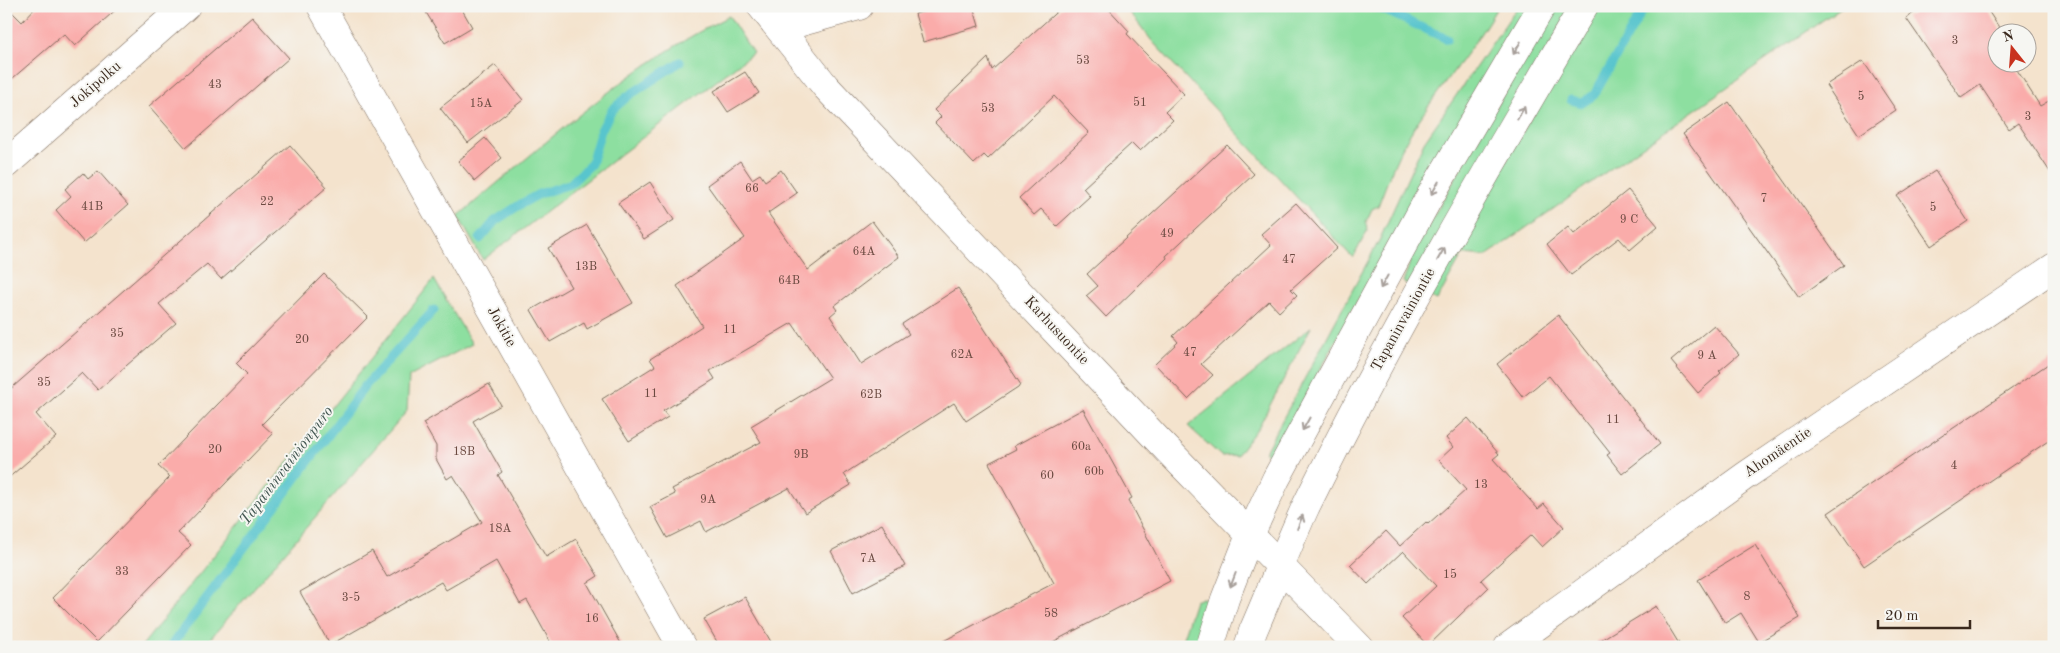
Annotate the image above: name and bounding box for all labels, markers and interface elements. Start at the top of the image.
north arrow [1988,22,2038,72]
text: N [2001,28,2016,45]
house number: 3 [1952,35,1958,47]
one-way arrow [1512,41,1522,55]
house number: 53 [1076,54,1090,67]
street label: Jokipolku [68,59,124,111]
house number: 43 [208,79,222,91]
house number: 5 [1858,90,1865,103]
house number: 51 [1133,96,1147,109]
house number: 15A [469,97,493,110]
house number: 53 [981,102,995,115]
one-way arrow [1517,107,1527,121]
house number: 3 [2025,111,2031,123]
one-way arrow [1429,181,1439,195]
house number: 66 [745,183,759,195]
house number: 7 [1761,193,1767,205]
house number: 22 [260,196,274,208]
house number: 41B [81,201,103,213]
house number: 5 [1930,201,1937,214]
house number: 9 C [1620,214,1638,226]
house number: 49 [1160,228,1174,240]
house number: 64A [852,246,876,258]
one-way arrow [1436,248,1446,262]
house number: 47 [1282,254,1296,266]
house number: 13B [575,261,597,273]
street label: Tapaninvainiontie [1369,266,1439,374]
one-way arrow [1379,274,1388,289]
house number: 64B [778,275,800,287]
street label: Karhusuontie [1021,294,1091,368]
street label: Jokitie [484,304,518,350]
house number: 11 [723,324,737,336]
house number: 35 [110,327,124,340]
house number: 20 [295,334,309,346]
house number: 47 [1183,347,1197,359]
house number: 62A [950,349,974,361]
house number: 9 A [1697,350,1717,362]
house number: 35 [37,376,51,389]
house number: 11 [644,388,658,400]
house number: 62B [860,389,882,401]
water label: Tapaninvainionpuro [237,404,337,528]
house number: 11 [1606,414,1620,426]
one-way arrow [1301,417,1311,432]
street label: Ahomäentie [1742,425,1814,481]
house number: 60a [1071,441,1091,453]
house number: 20 [208,444,222,456]
house number: 18B [453,446,475,458]
house number: 9B [793,449,809,461]
house number: 4 [1951,460,1958,472]
house number: 60b [1084,466,1104,478]
house number: 60 [1040,470,1054,482]
house number: 13 [1474,479,1488,491]
house number: 9A [700,494,716,506]
one-way arrow [1295,515,1305,530]
house number: 18A [488,523,512,535]
house number: 7A [860,553,876,565]
house number: 33 [115,566,129,578]
house number: 15 [1443,568,1457,581]
one-way arrow [1227,572,1237,587]
house number: 3-5 [342,591,360,604]
house number: 8 [1744,591,1751,603]
scale bar [1878,598,1970,630]
house number: 58 [1044,607,1058,620]
text: 20 m [1885,609,1919,624]
house number: 16 [585,613,599,625]

